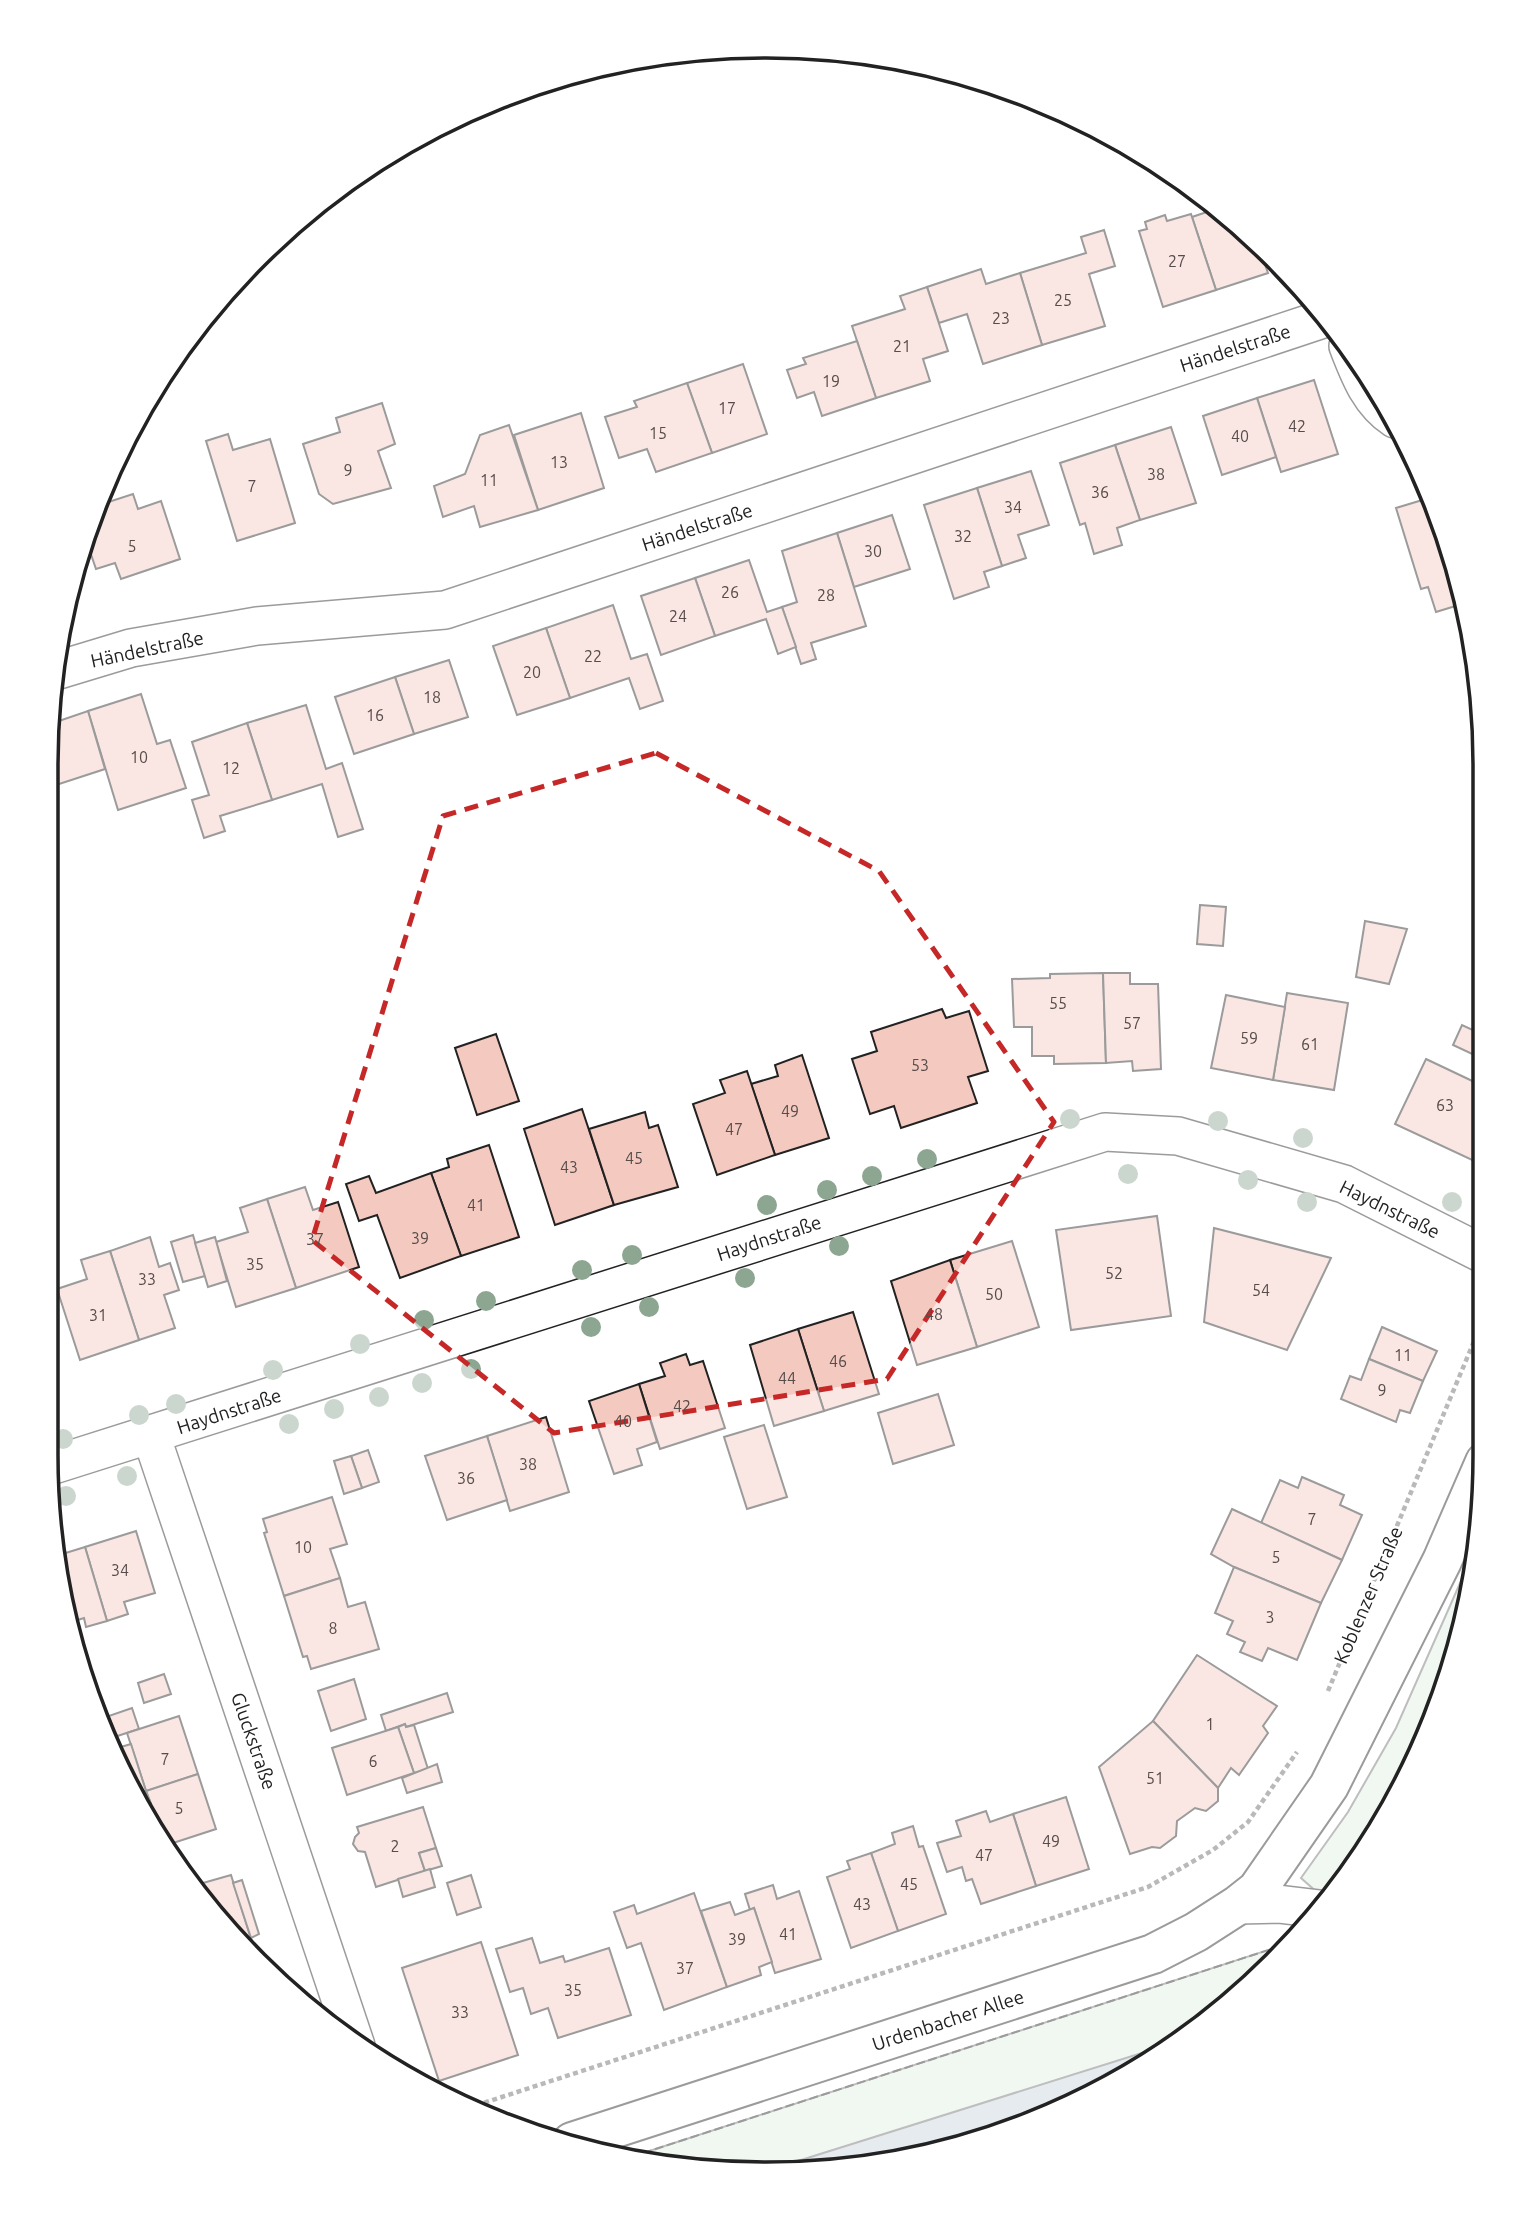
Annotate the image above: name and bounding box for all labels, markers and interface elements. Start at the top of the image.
house number: 27 [1168,252,1186,270]
house number: 25 [1054,291,1072,309]
house number: 23 [992,309,1010,327]
street label: Händelstraße [1177,320,1293,376]
house number: 21 [893,337,911,355]
house number: 19 [822,372,840,390]
house number: 17 [718,399,736,417]
house number: 42 [1288,417,1306,435]
house number: 15 [649,424,667,442]
house number: 40 [1231,427,1249,445]
house number: 13 [550,453,568,471]
house number: 9 [343,461,353,479]
house number: 38 [1147,465,1165,483]
house number: 11 [480,471,498,489]
house number: 7 [247,477,257,495]
house number: 36 [1091,483,1109,501]
house number: 34 [1004,498,1022,516]
street label: Händelstraße [639,499,755,555]
house number: 32 [954,527,972,545]
house number: 5 [127,537,137,555]
house number: 30 [864,542,882,560]
house number: 26 [721,583,739,601]
house number: 28 [817,586,835,604]
house number: 24 [669,607,687,625]
street label: Händelstraße [88,626,206,672]
house number: 22 [584,647,602,665]
house number: 20 [523,663,541,681]
house number: 18 [423,688,441,706]
house number: 16 [366,706,384,724]
house number: 10 [130,748,148,766]
house number: 12 [222,759,240,777]
house number: 55 [1049,994,1067,1012]
house number: 57 [1123,1014,1141,1032]
house number: 59 [1240,1029,1258,1047]
house number: 61 [1301,1035,1319,1053]
house number: 53 [911,1056,929,1074]
house number: 63 [1436,1096,1454,1114]
house number: 49 [781,1102,799,1120]
house number: 47 [725,1120,743,1138]
house number: 45 [625,1149,643,1167]
house number: 43 [560,1158,578,1176]
street label: Haydnstraße [1336,1175,1444,1243]
house number: 41 [467,1196,485,1214]
street label: Haydnstraße [714,1211,824,1265]
house number: 39 [411,1229,429,1247]
house number: 37 [306,1230,324,1248]
house number: 35 [246,1255,264,1273]
house number: 52 [1105,1264,1123,1282]
house number: 33 [138,1270,156,1288]
house number: 54 [1252,1281,1270,1299]
house number: 50 [985,1285,1003,1303]
house number: 48 [925,1305,943,1323]
house number: 31 [89,1306,107,1324]
house number: 11 [1394,1346,1412,1364]
house number: 46 [829,1352,847,1370]
house number: 44 [778,1369,796,1387]
house number: 9 [1377,1381,1387,1399]
street label: Haydnstraße [174,1384,284,1438]
house number: 42 [673,1397,691,1415]
house number: 40 [614,1412,632,1430]
house number: 38 [519,1455,537,1473]
house number: 36 [457,1469,475,1487]
house number: 7 [1307,1510,1317,1528]
street label: Koblenzer Straße [1329,1523,1407,1667]
house number: 10 [294,1538,312,1556]
house number: 5 [1271,1548,1281,1566]
house number: 34 [111,1561,129,1579]
house number: 3 [1265,1608,1275,1626]
house number: 8 [328,1619,338,1637]
street label: Gluckstraße [227,1689,281,1793]
house number: 1 [1205,1715,1215,1733]
house number: 7 [160,1750,170,1768]
house number: 6 [368,1752,378,1770]
house number: 51 [1146,1769,1164,1787]
house number: 5 [174,1799,184,1817]
house number: 49 [1042,1832,1060,1850]
house number: 2 [390,1837,400,1855]
house number: 47 [975,1846,993,1864]
house number: 45 [900,1875,918,1893]
house number: 43 [853,1895,871,1913]
house number: 41 [779,1925,797,1943]
house number: 39 [728,1930,746,1948]
house number: 37 [676,1959,694,1977]
house number: 35 [564,1981,582,1999]
street label: Urdenbacher Allee [869,1985,1027,2055]
house number: 33 [451,2003,469,2021]

